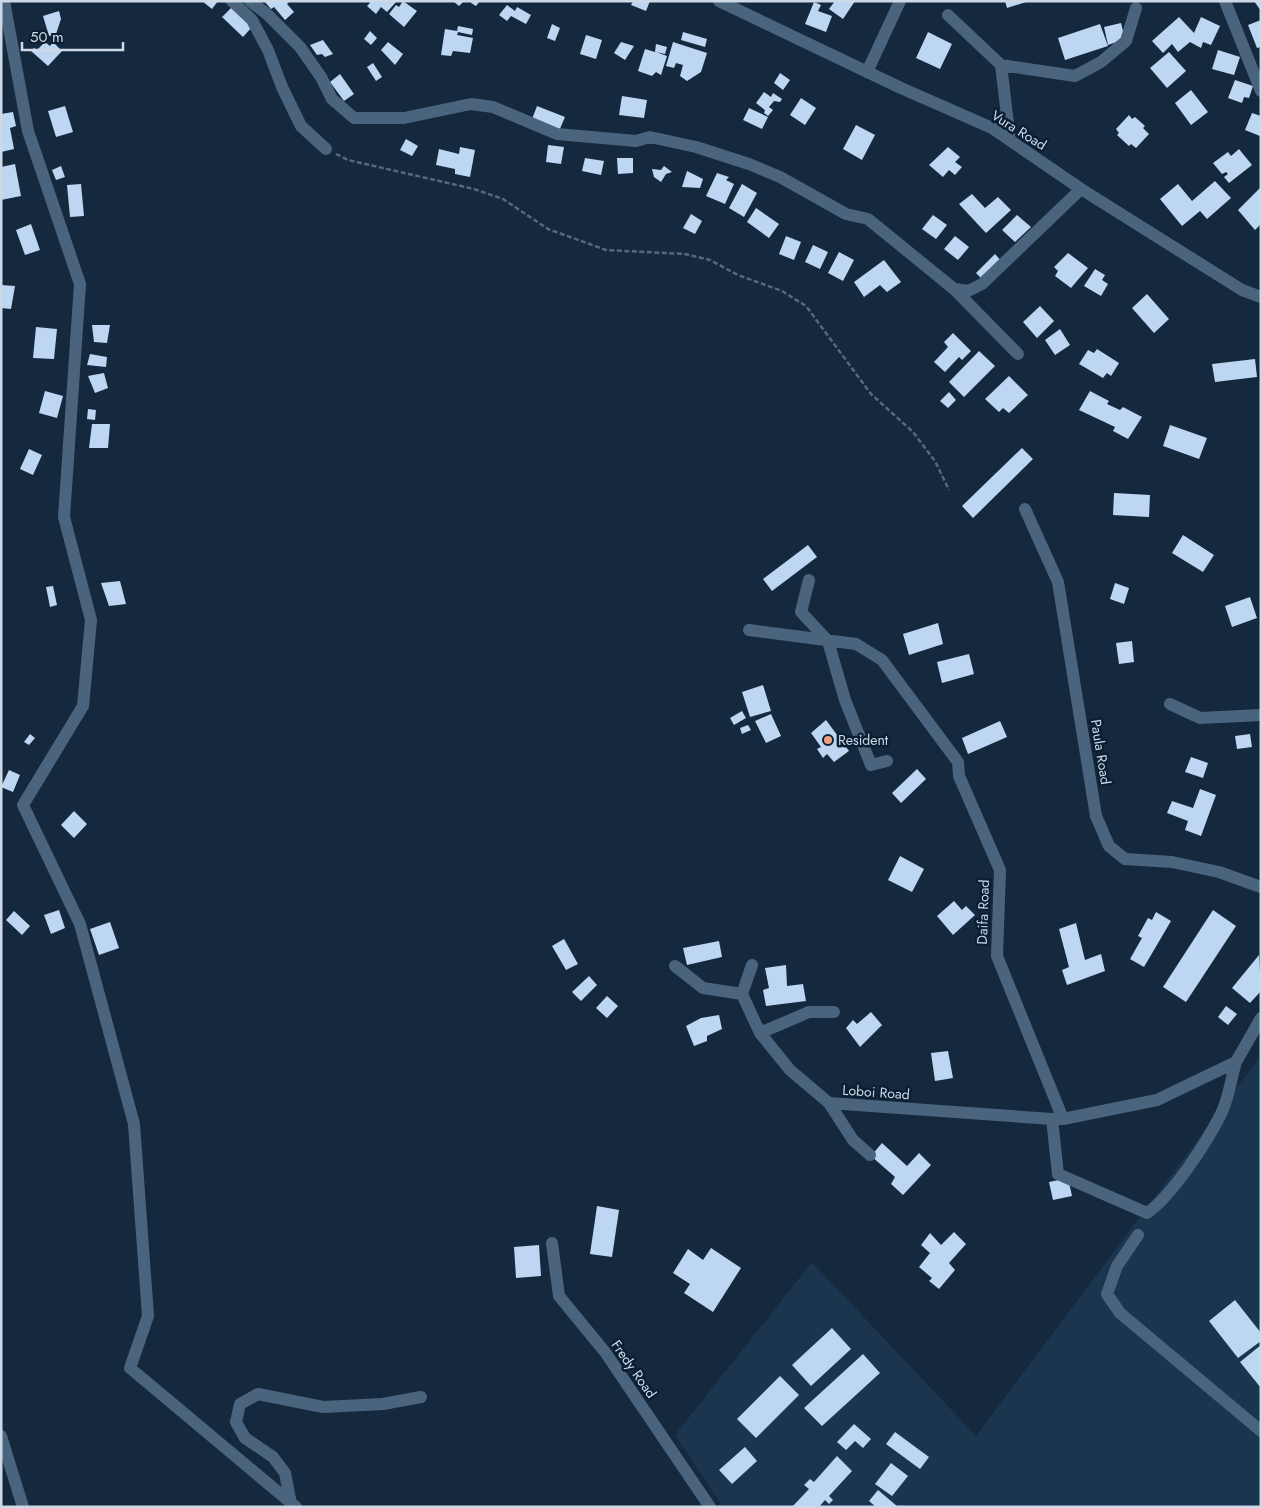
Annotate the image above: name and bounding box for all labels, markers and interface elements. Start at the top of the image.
scale bar [22,20,124,52]
text: 50 m [30,26,64,48]
street label: Vura Road [988,105,1050,155]
street label: Paula Road [1086,718,1116,786]
place label: Resident [838,730,889,750]
marker: Resident [822,734,834,746]
street label: Daifa Road [972,879,994,945]
street label: Loboi Road [842,1080,910,1104]
street label: Fredy Road [607,1336,661,1402]

